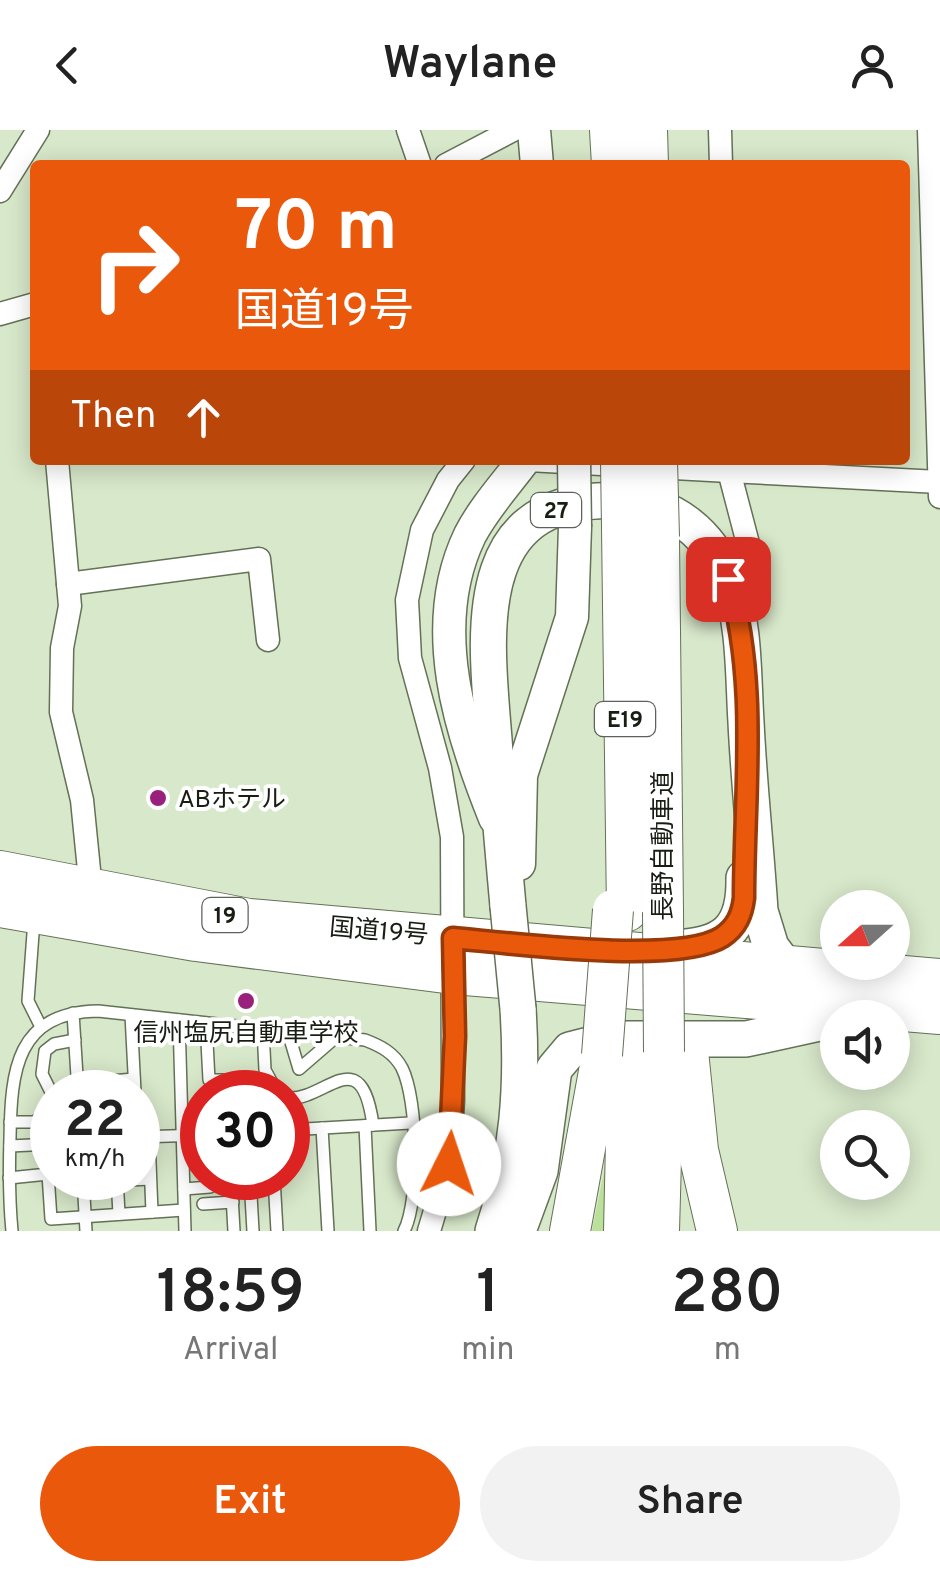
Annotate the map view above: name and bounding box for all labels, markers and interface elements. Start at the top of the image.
text: Waylane [383,37,557,94]
icon: back [40,38,95,93]
icon: person [845,38,900,93]
text: 70 m [235,186,398,275]
icon: right [70,200,200,330]
text: 国道19号 [235,285,414,342]
icon: ahead [176,390,231,445]
text: Then [70,393,156,442]
road number: 27 [531,493,581,527]
pin [686,537,771,622]
icon: arrive [701,552,756,607]
road number: E19 [595,702,655,736]
street label: 長野自動車道 [649,771,681,921]
place label: ABホテル [178,785,286,817]
marker: ABホテル [147,787,169,809]
north arrow [820,890,910,980]
map controls [820,890,910,1200]
road number: 19 [202,898,248,932]
street label: 国道19号 [328,913,430,953]
marker: 信州塩尻自動車学校 [235,990,257,1012]
button: sound [820,1000,910,1090]
place label: 信州塩尻自動車学校 [133,1019,359,1051]
speed limit sign: 30 [180,1070,310,1200]
text: 22 [64,1091,126,1154]
button: search [820,1110,910,1200]
position arrow [397,1112,501,1216]
text: km/h [65,1144,125,1176]
text: 18:59 [157,1258,305,1334]
text: 1 [476,1258,500,1334]
text: 280 [671,1258,783,1334]
text: Arrival [183,1331,278,1371]
text: min [461,1331,515,1371]
text: m [714,1331,741,1371]
button: Exit [40,1446,460,1561]
button: Share [480,1446,900,1561]

